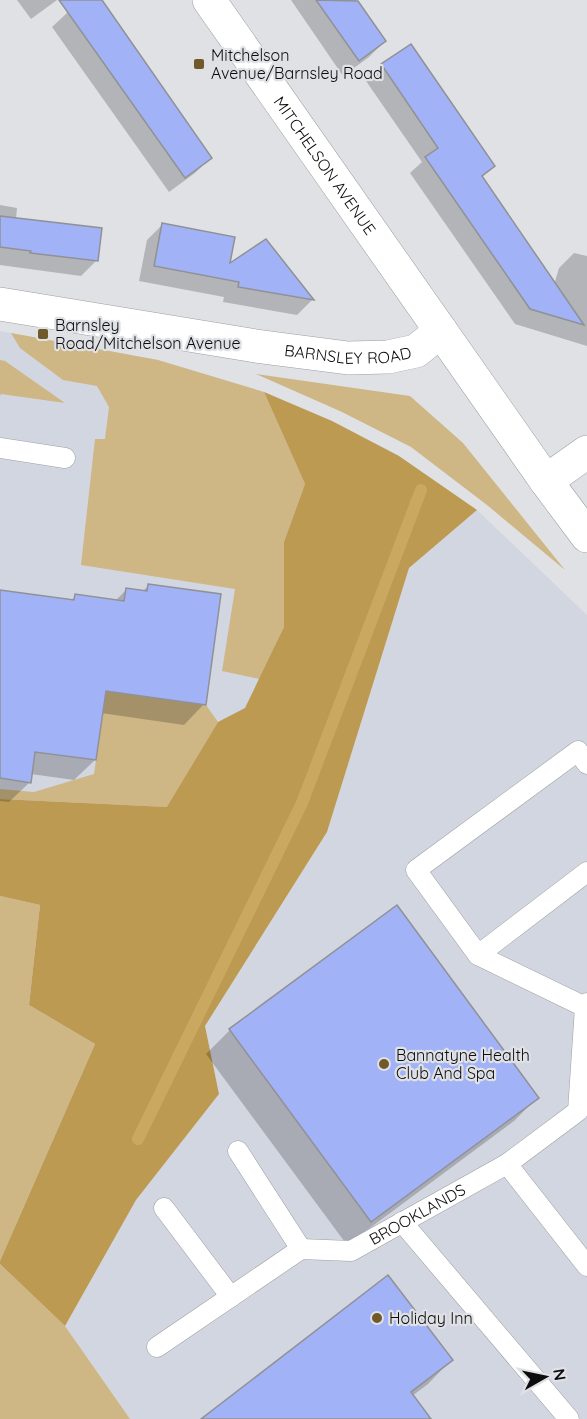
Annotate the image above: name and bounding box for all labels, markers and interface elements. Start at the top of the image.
place label: Mitchelson Avenue/Barnsley Road [211,45,383,83]
marker: Mitchelson Avenue/Barnsley Road [192,57,206,71]
street label: MITCHELSON AVENUE [270,92,380,238]
place label: Barnsley Road/Mitchelson Avenue [55,315,241,353]
marker: Barnsley Road/Mitchelson Avenue [36,327,50,341]
street label: BARNSLEY ROAD [283,340,413,368]
place label: Bannatyne Health Club And Spa [396,1045,530,1083]
marker: Bannatyne Health Club And Spa [377,1057,391,1071]
street label: BROOKLANDS [365,1179,469,1249]
place label: Holiday Inn [389,1308,473,1328]
marker: Holiday Inn [370,1311,384,1325]
north arrow [515,1347,575,1407]
text: N [549,1367,571,1382]

